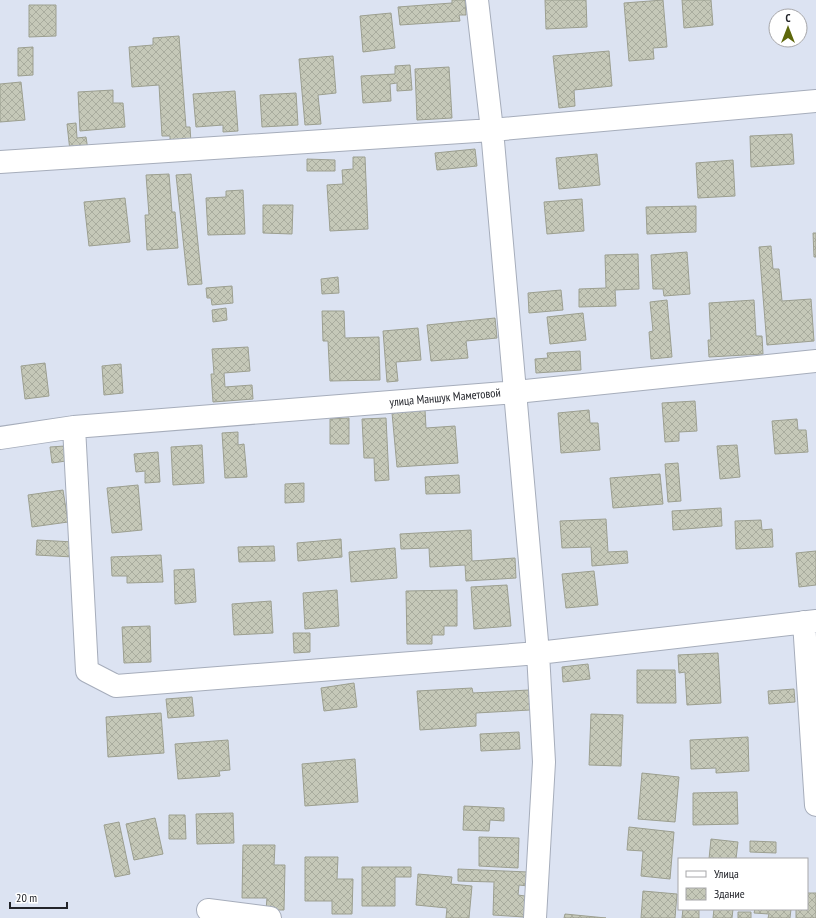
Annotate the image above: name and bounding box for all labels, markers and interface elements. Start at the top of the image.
north arrow [768,8,808,48]
text: С [785,11,791,25]
street label: улица Маншук Маметовой [389,385,501,409]
legend [678,858,808,910]
text: Улица [714,866,739,881]
scale bar [10,884,67,910]
text: Здание [714,886,745,901]
text: 20 m [16,890,37,905]

